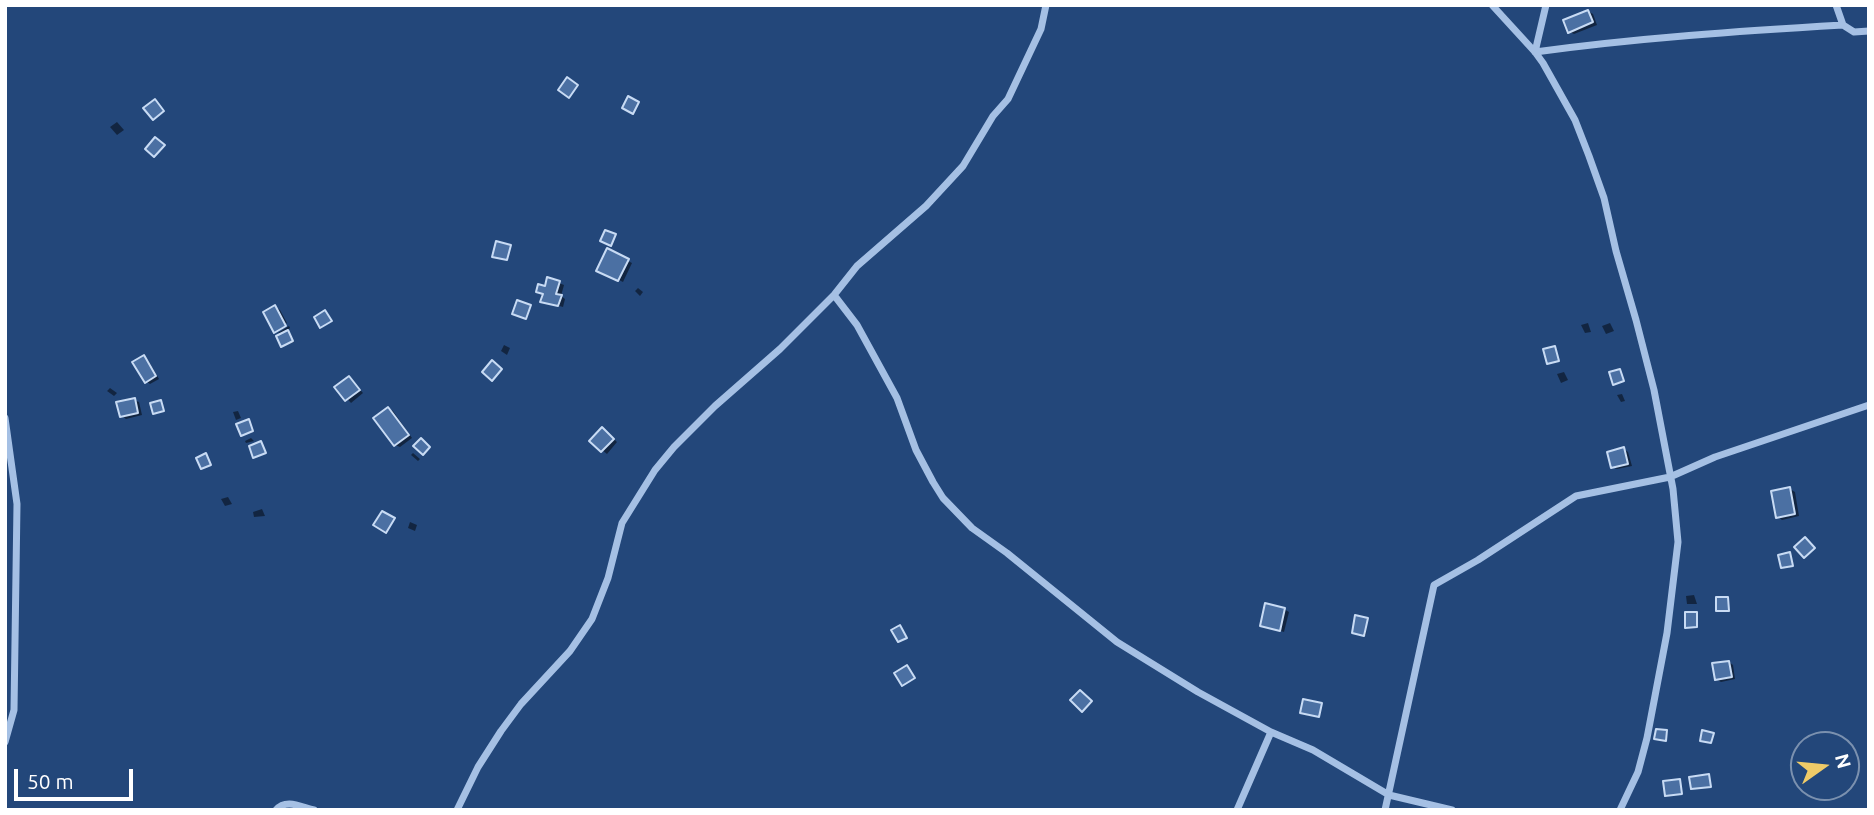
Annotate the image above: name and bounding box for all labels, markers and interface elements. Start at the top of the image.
north arrow [1790,731,1860,801]
text: N [1831,751,1856,771]
scale bar [18,756,136,800]
text: 50 m [27,769,74,793]

